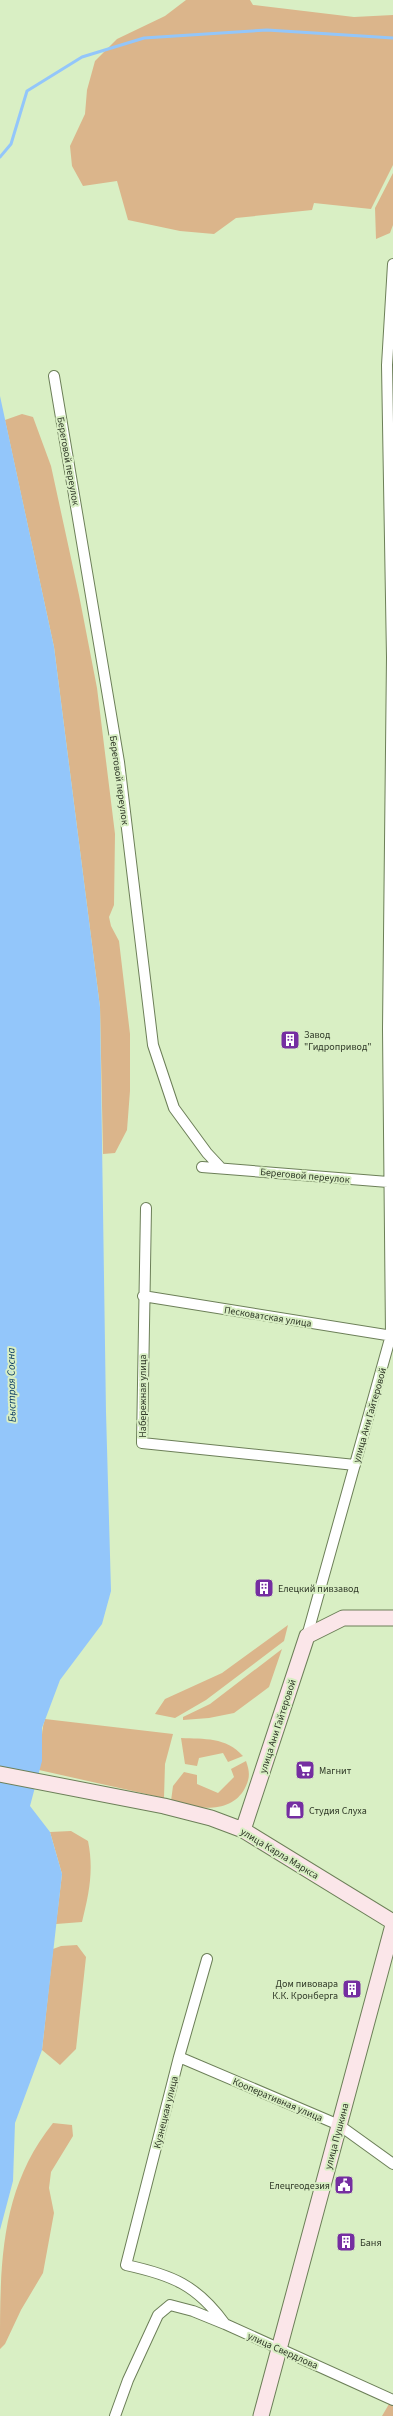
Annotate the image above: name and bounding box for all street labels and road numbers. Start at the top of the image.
street label: Береговой переулок [53,416,83,507]
street label: Береговой переулок [106,735,132,826]
street label: Береговой переулок [260,1165,350,1187]
street label: Песковатская улица [223,1303,313,1331]
street label: Набережная улица [136,1354,150,1438]
street label: улица Ани Гайтеровой [350,1366,390,1464]
street label: улица Ани Гайтеровой [256,1677,300,1775]
street label: улица Карла Маркса [238,1825,321,1883]
street label: Кузнецкая улица [150,2075,182,2150]
street label: Кооперативная улица [230,2075,325,2125]
street label: улица Пушкина [321,2102,353,2171]
street label: улица Свердлова [245,2329,320,2373]

